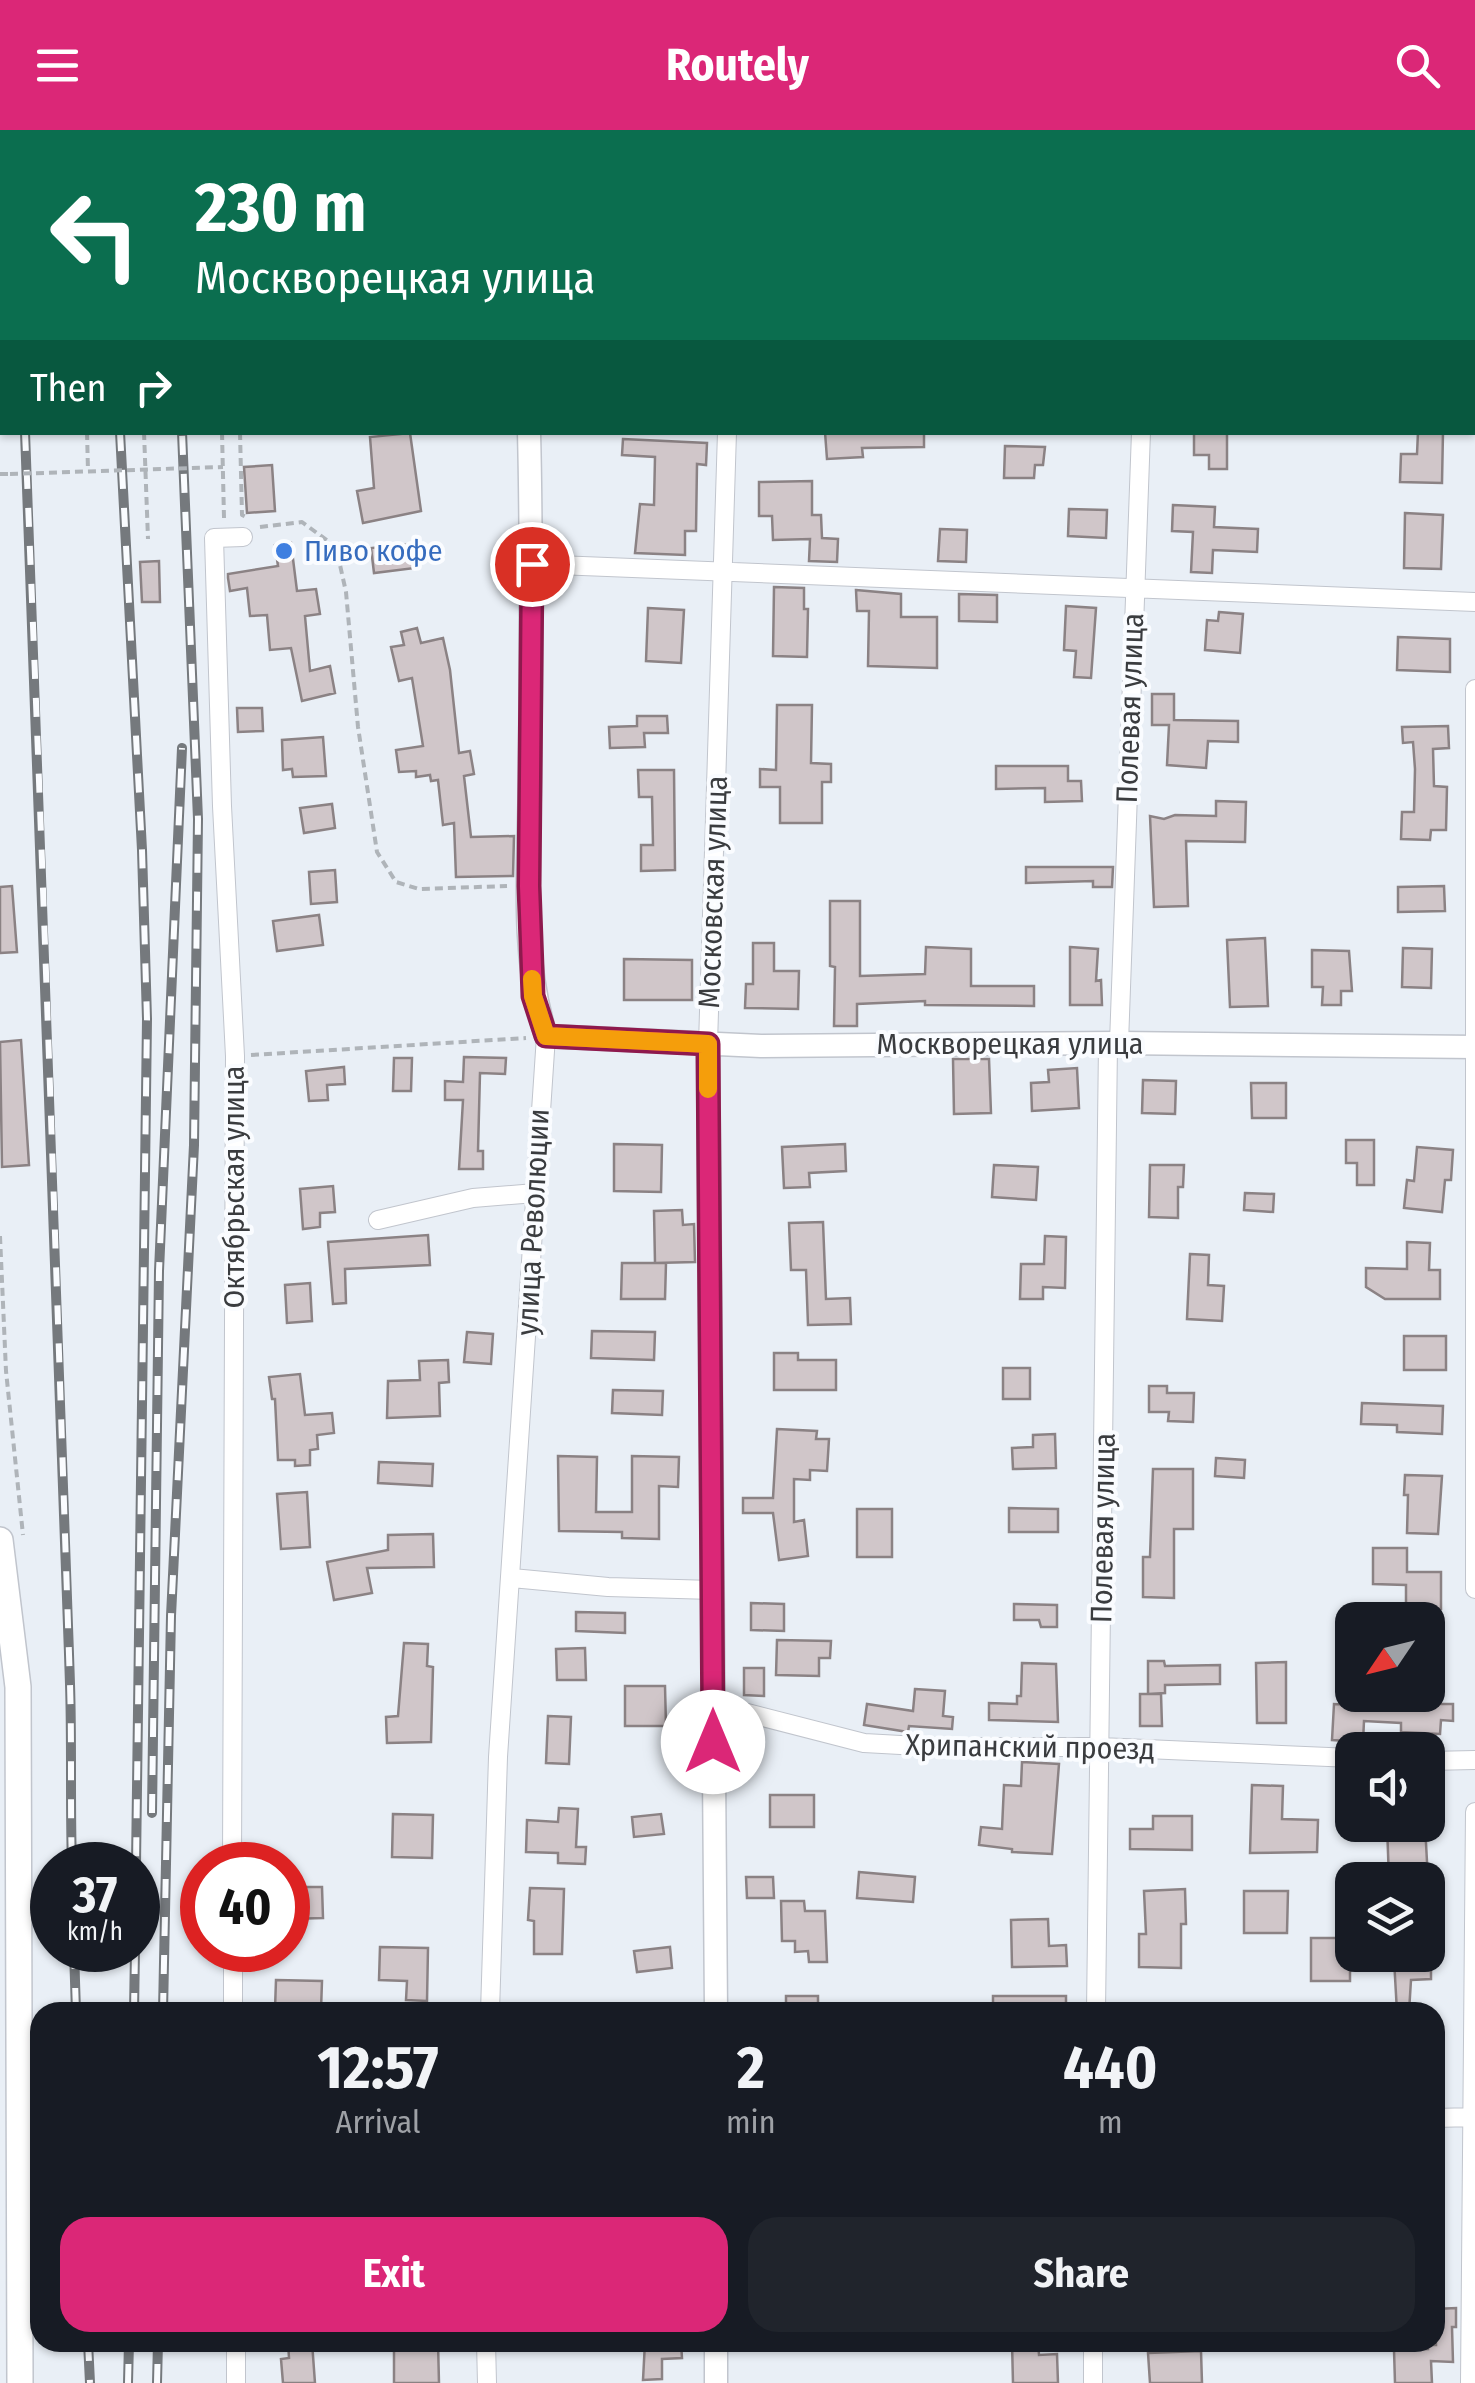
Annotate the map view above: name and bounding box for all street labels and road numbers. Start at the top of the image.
street label: Полевая улица [1109,612,1151,804]
street label: Московская улица [691,775,735,1009]
street label: Москворецкая улица [877,1026,1143,1062]
street label: Октябрьская улица [216,1065,252,1309]
street label: улица Революции [509,1108,557,1336]
street label: Полевая улица [1083,1433,1123,1623]
street label: Хрипанский проезд [905,1727,1155,1767]

